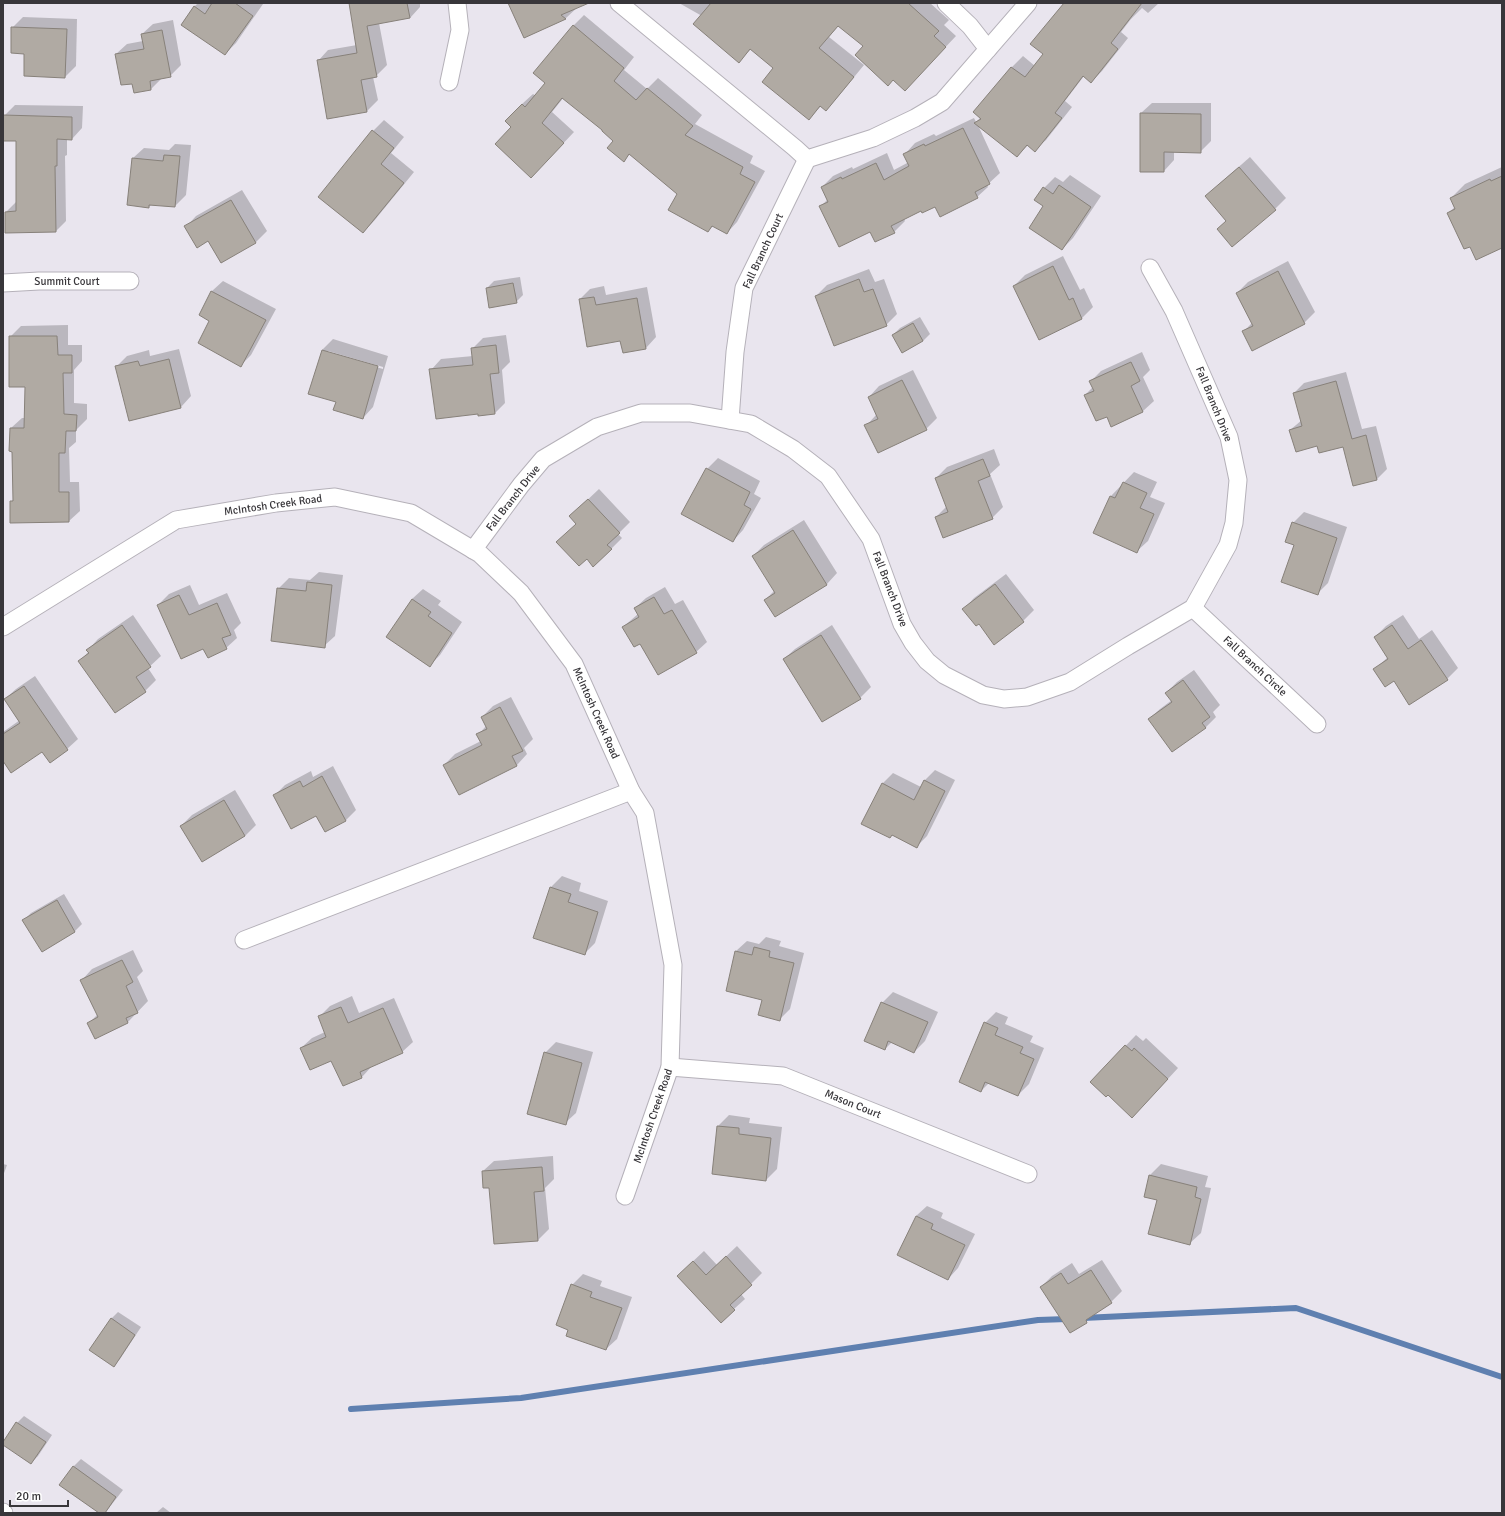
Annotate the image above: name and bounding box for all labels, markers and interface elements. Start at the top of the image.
street label: Fall Branch Court [740,211,786,291]
street label: Summit Court [34,275,100,288]
street label: Fall Branch Drive [1193,364,1235,444]
street label: Fall Branch Drive [483,462,543,534]
street label: McIntosh Creek Road [223,492,323,518]
street label: Fall Branch Drive [870,549,910,629]
street label: Fall Branch Circle [1220,633,1290,699]
street label: McIntosh Creek Road [570,665,622,761]
street label: McIntosh Creek Road [631,1067,675,1165]
street label: Mason Court [823,1087,883,1121]
scale bar [10,1482,68,1508]
text: 20 m [16,1489,41,1504]

